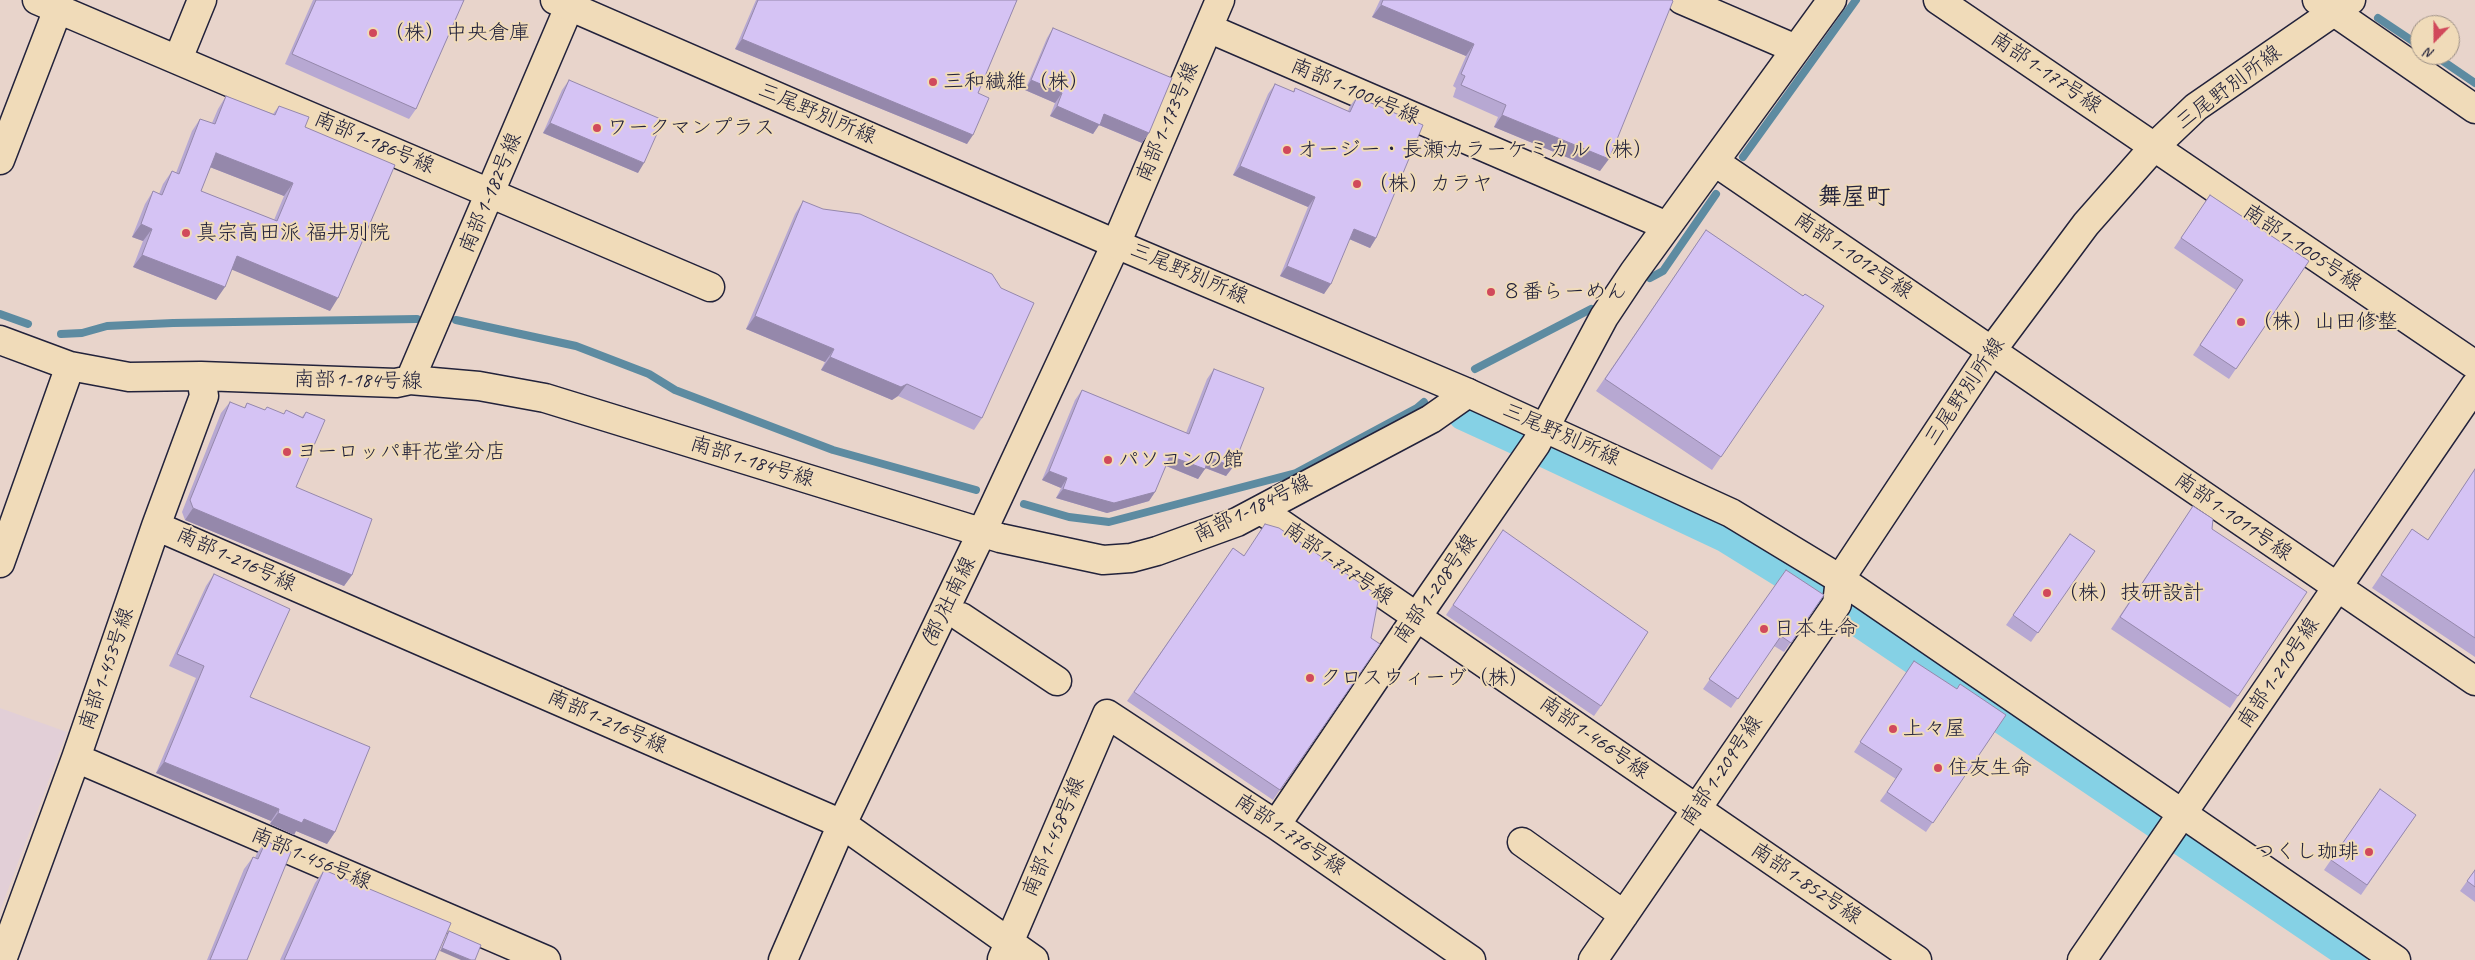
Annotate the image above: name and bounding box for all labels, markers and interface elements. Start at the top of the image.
north arrow [2410,15,2460,65]
place label: （株）中央倉庫 [383,20,530,46]
marker: （株）中央倉庫 [367,27,379,39]
street label: 南部1-177号線 [1986,27,2106,119]
street label: 三尾野別所線 [2171,40,2287,136]
text: N [2422,44,2437,63]
street label: 南部1-1004号線 [1287,53,1423,131]
street label: 南部1-173号線 [1131,58,1205,186]
place label: 三和繊維（株） [943,69,1090,95]
marker: 三和繊維（株） [927,76,939,88]
street label: 三尾野別所線 [754,78,880,150]
street label: 南部1-186号線 [310,106,438,180]
place label: ワークマンプラス [607,115,775,141]
marker: ワークマンプラス [591,122,603,134]
street label: 南部1-182号線 [454,129,528,257]
place label: オージー・長瀬カラーケミカル（株） [1297,137,1654,163]
marker: オージー・長瀬カラーケミカル（株） [1281,144,1293,156]
place label: （株）カラヤ [1367,171,1493,197]
marker: （株）カラヤ [1351,178,1363,190]
district label: 舞屋町 [1818,184,1890,212]
street label: 南部1-1005号線 [2238,199,2366,297]
street label: 南部1-1012号線 [1789,207,1917,305]
place label: 真宗高田派 福井別院 [196,220,390,246]
marker: 真宗高田派 福井別院 [180,227,192,239]
street label: 三尾野別所線 [1126,238,1252,310]
place label: ８番らーめん [1501,279,1627,305]
marker: ８番らーめん [1485,286,1497,298]
place label: （株）山田修整 [2251,309,2398,335]
marker: （株）山田修整 [2235,316,2247,328]
street label: 三尾野別所線 [1919,333,2011,451]
street label: 南部1-184号線 [293,367,423,395]
street label: 三尾野別所線 [1498,398,1624,472]
street label: 南部1-184号線 [687,431,817,493]
place label: ヨーロッパ軒花堂分店 [297,439,506,465]
marker: ヨーロッパ軒花堂分店 [281,446,293,458]
place label: パソコンの館 [1118,447,1244,473]
marker: パソコンの館 [1102,454,1114,466]
street label: 南部1-1011号線 [2169,467,2297,567]
street label: 南部1-184号線 [1190,469,1316,549]
street label: 南部1-777号線 [1278,517,1398,611]
street label: 南部1-216号線 [172,522,300,598]
street label: 南部1-208号線 [1389,529,1483,649]
street label: (都)社南線 [916,552,982,652]
place label: （株）技研設計 [2057,580,2204,606]
marker: （株）技研設計 [2041,587,2053,599]
street label: 南部1-453号線 [74,604,140,734]
street label: 南部1-210号線 [2233,613,2325,733]
place label: 日本生命 [1774,616,1858,642]
marker: 日本生命 [1758,623,1770,635]
place label: クロスウィーヴ（株） [1320,665,1530,691]
marker: クロスウィーヴ（株） [1304,672,1316,684]
street label: 南部1-216号線 [543,684,671,760]
street label: 南部1-466号線 [1534,691,1654,785]
street label: 南部1-209号線 [1676,711,1768,831]
place label: 上々屋 [1903,716,1966,742]
marker: 上々屋 [1887,723,1899,735]
place label: 住友生命 [1948,755,2032,781]
marker: 住友生命 [1932,762,1944,774]
street label: 南部1-458号線 [1017,773,1091,901]
street label: 南部1-776号線 [1230,789,1350,881]
street label: 南部1-456号線 [247,822,375,896]
street label: 南部1-852号線 [1746,838,1866,930]
place label: つくし珈琲 [2254,839,2359,865]
marker: つくし珈琲 [2363,846,2375,858]

